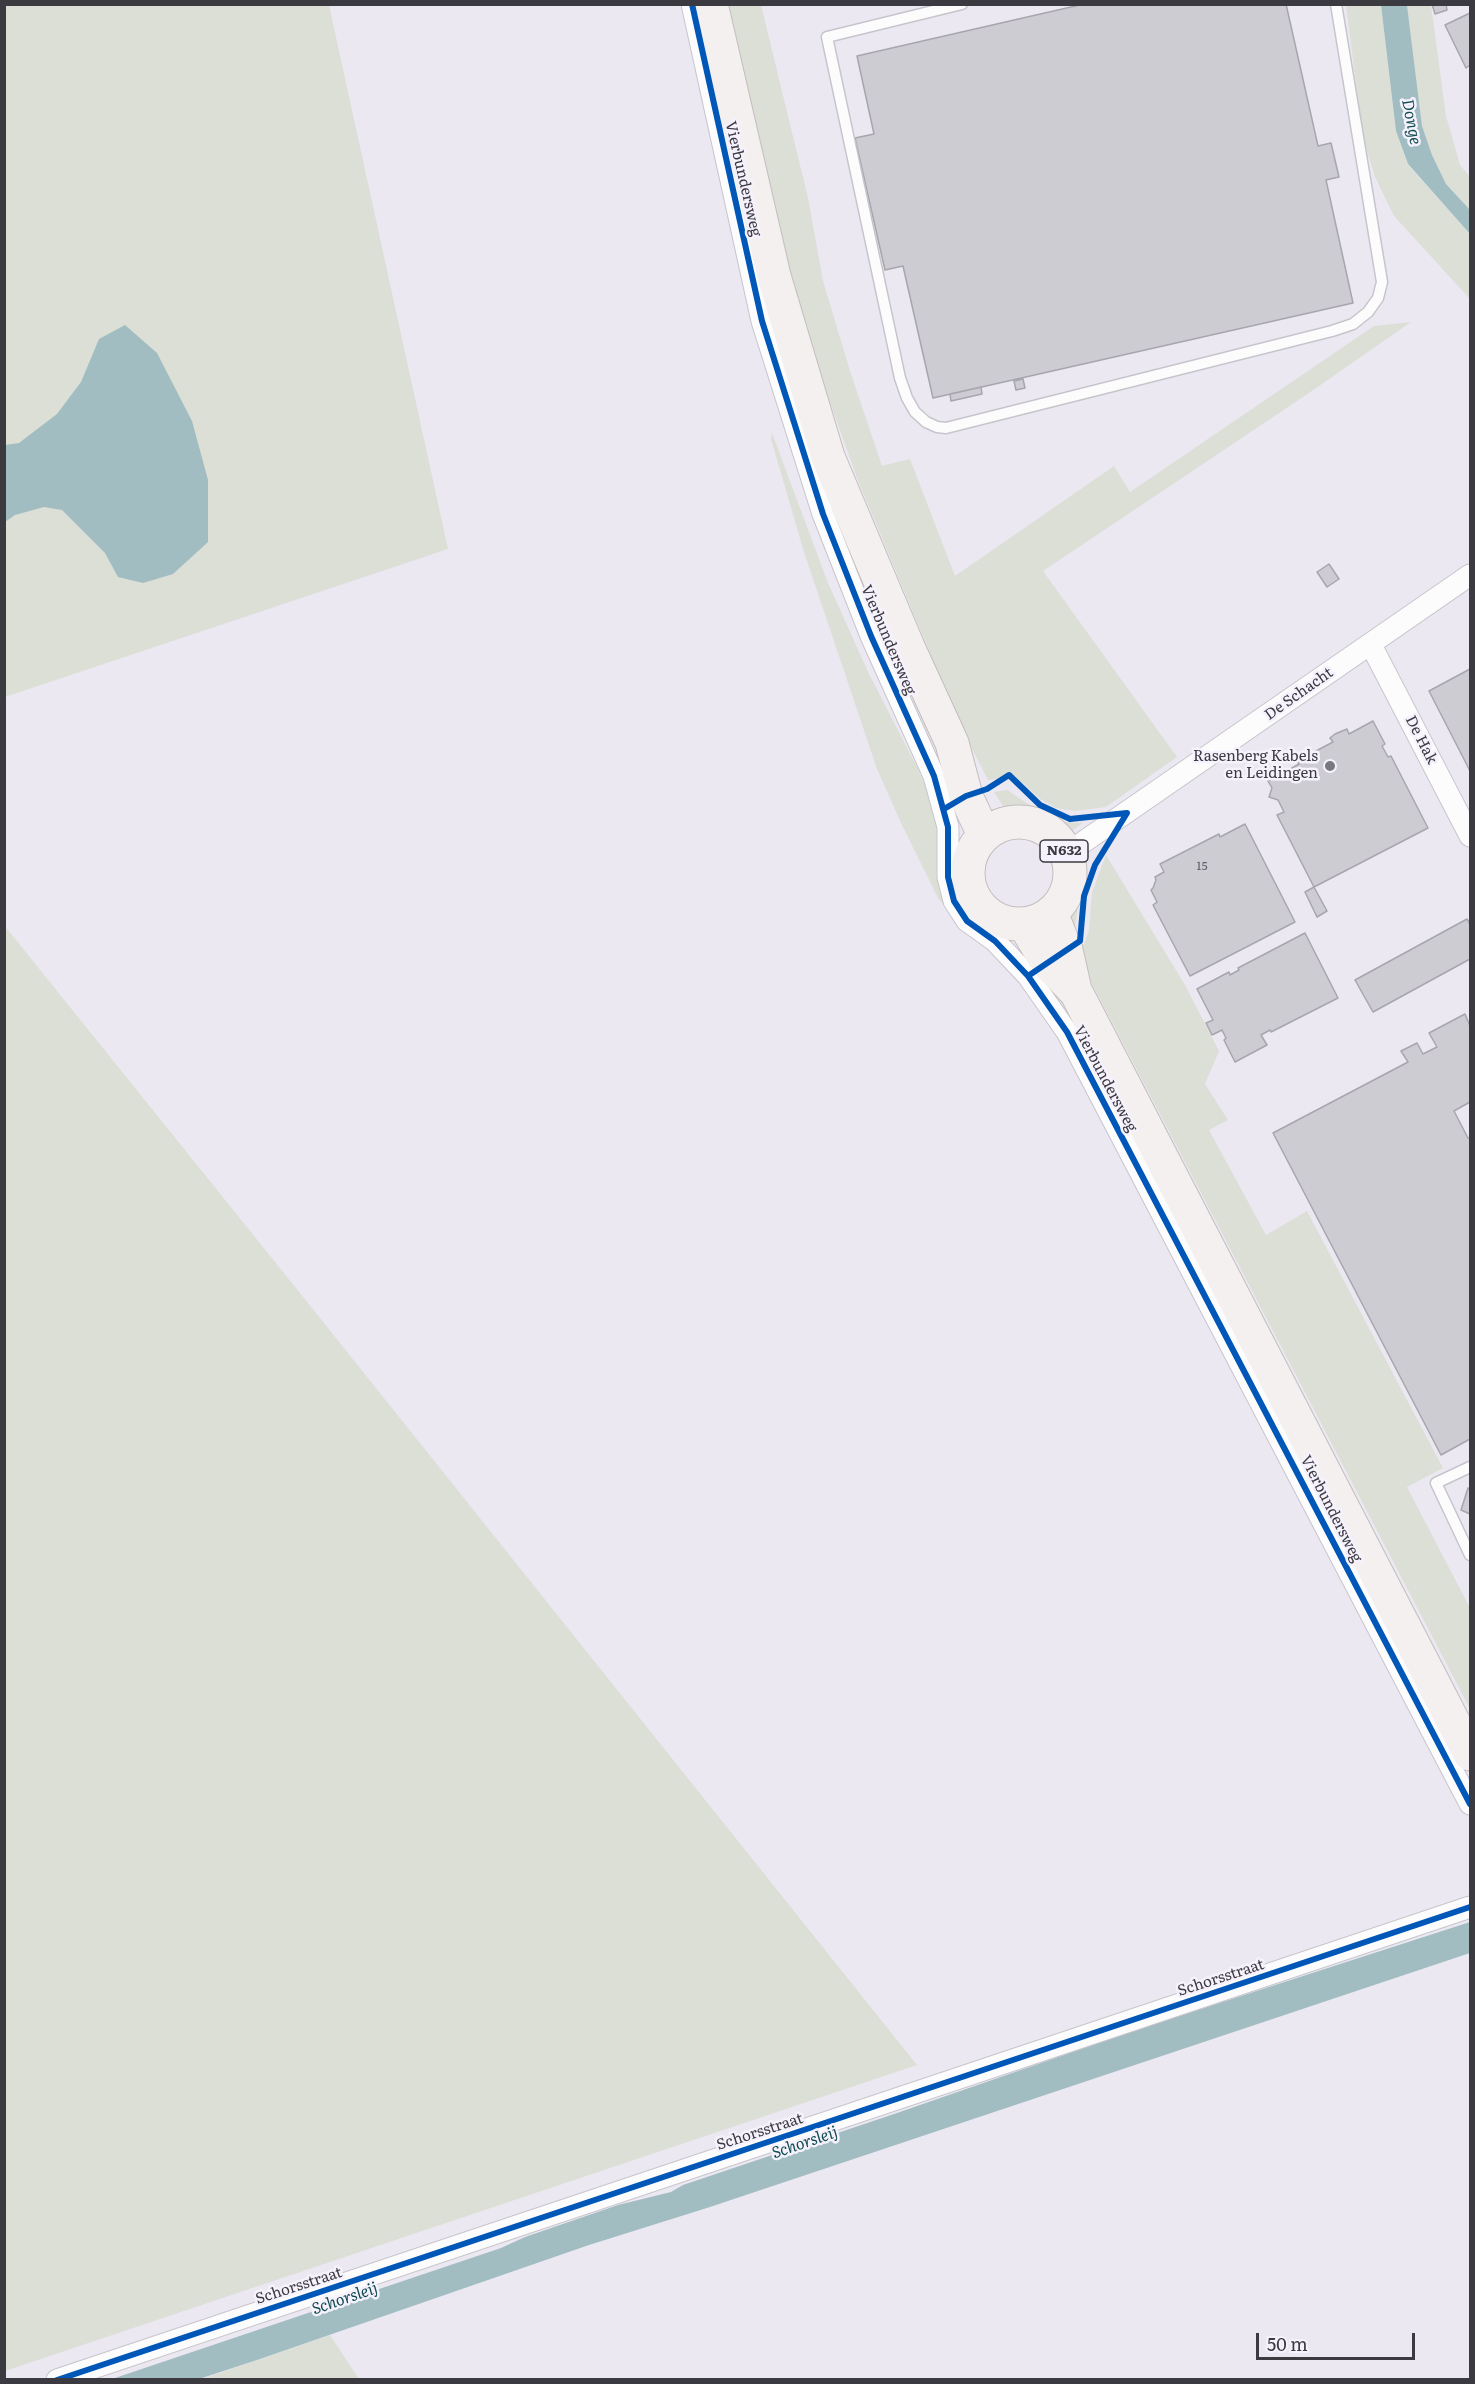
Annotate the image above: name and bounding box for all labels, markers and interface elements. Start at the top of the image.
water label: Donge [1397,98,1425,146]
street label: Vierbundersweg [721,119,765,239]
street label: Vierbundersweg [857,582,919,698]
street label: De Schacht [1261,664,1337,724]
street label: De Hak [1401,713,1441,767]
place label: Rasenberg Kabels en Leidingen [1193,748,1318,783]
marker: Rasenberg Kabels en Leidingen [1323,759,1337,773]
road number: N632 [1040,840,1088,862]
house number: 15 [1197,859,1207,873]
street label: Vierbundersweg [1069,1023,1141,1135]
street label: Vierbundersweg [1296,1452,1366,1566]
street label: Schorsstraat [1175,1956,1267,2000]
street label: Schorsstraat [714,2110,806,2154]
water label: Schorsleij [770,2123,840,2163]
street label: Schorsstraat [253,2264,345,2308]
water label: Schorsleij [310,2279,380,2319]
scale bar [1259,2321,1418,2359]
text: 50 m [1267,2330,1308,2357]

